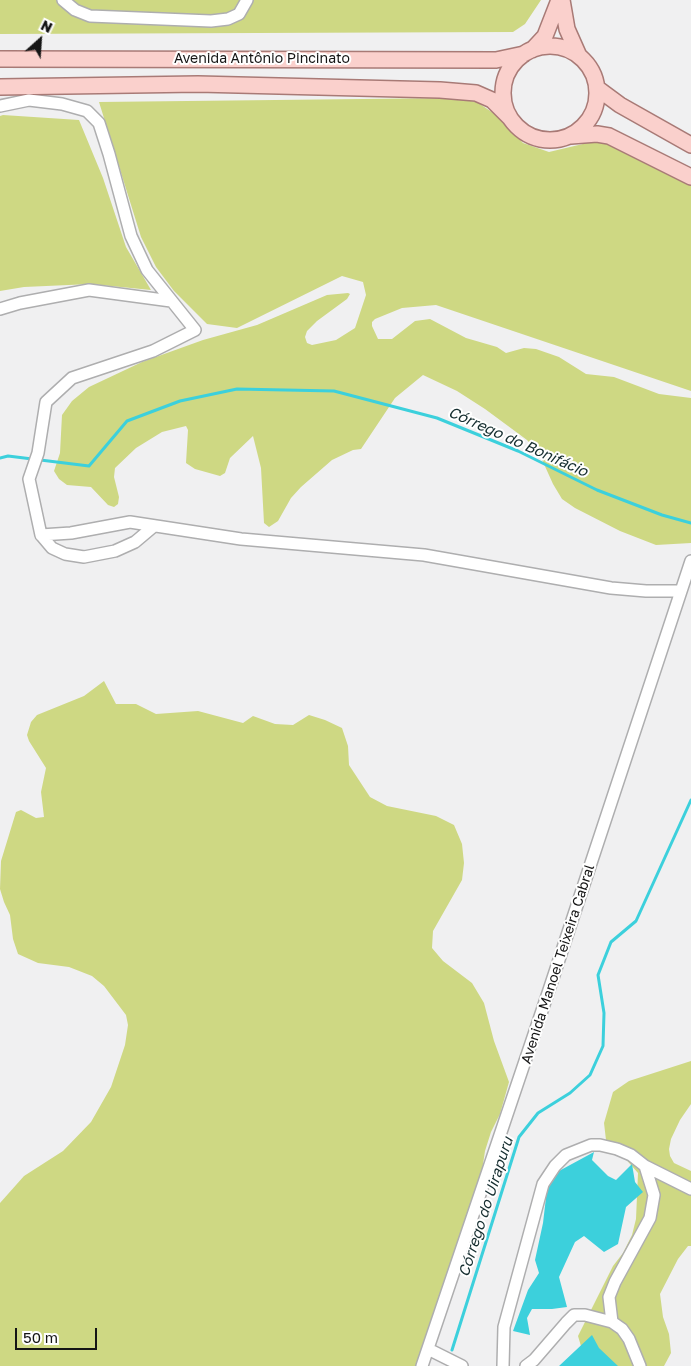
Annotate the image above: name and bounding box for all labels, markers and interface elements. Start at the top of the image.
north arrow [15,15,65,65]
text: N [38,16,55,36]
street label: Avenida Antônio Pincinato [174,51,350,67]
water label: Córrego do Bonifácio [446,403,590,481]
street label: Avenida Manoel Teixeira Cabral [518,862,598,1066]
water label: Córrego do Uirapuru [455,1135,517,1279]
scale bar [18,1318,100,1350]
text: 50 m [23,1328,58,1346]

